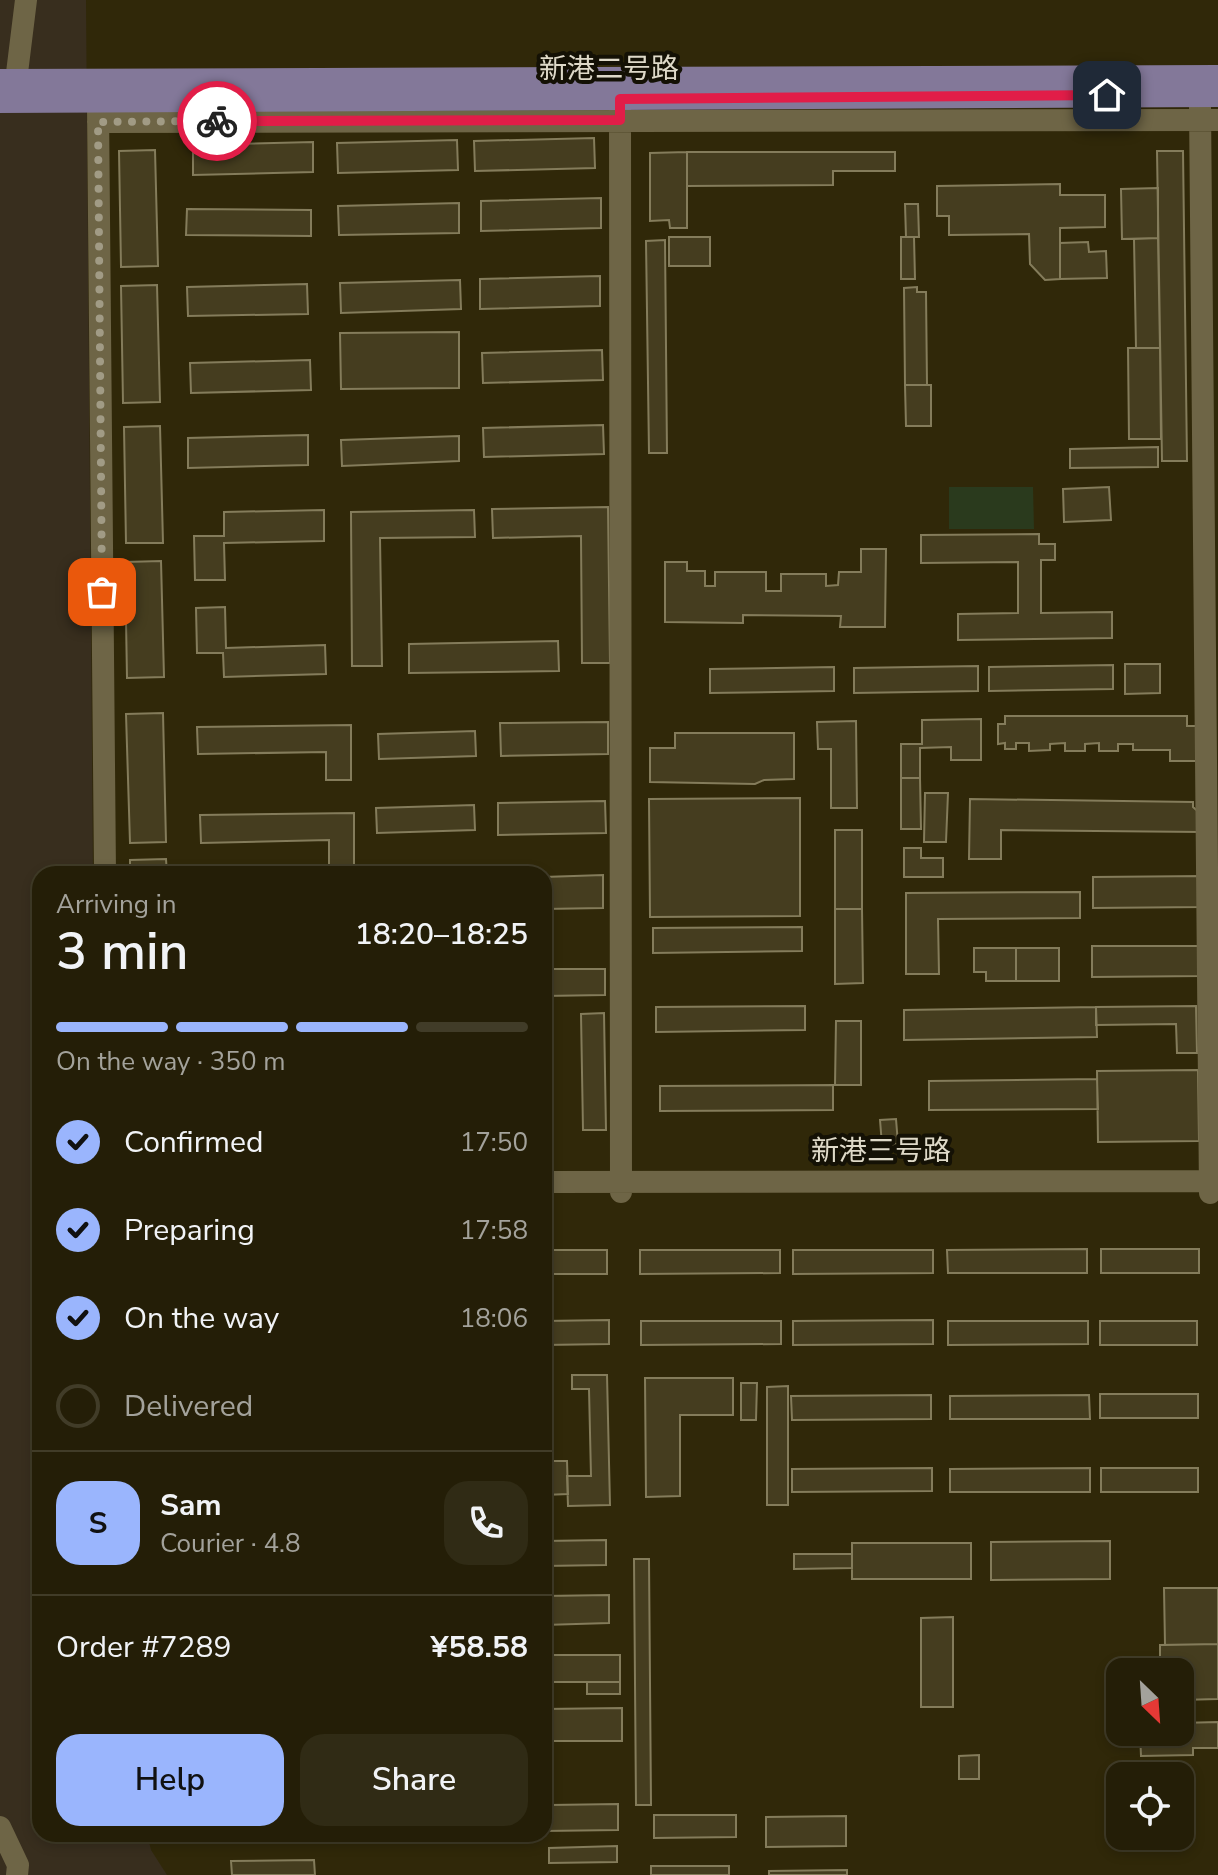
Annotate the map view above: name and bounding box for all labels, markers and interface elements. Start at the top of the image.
street label: 新港二号路 [539,50,679,88]
pin [1073,61,1141,129]
icon: home [1085,73,1129,117]
courier [177,81,257,161]
icon: bike [195,99,239,143]
pin [68,558,136,626]
icon: bag [80,570,124,614]
text: Arriving in [56,887,177,922]
text: 18:20–18:25 [355,914,528,955]
text: 3 min [56,916,189,987]
text: On the way · 350 m [56,1044,285,1079]
icon: check [56,1120,100,1164]
text: Confirmed [124,1122,264,1163]
text: 17:50 [460,1125,528,1160]
street label: 新港三号路 [811,1132,951,1170]
icon: check [56,1208,100,1252]
text: Preparing [124,1210,255,1251]
text: 17:58 [460,1213,528,1248]
icon: check [56,1296,100,1340]
text: On the way [124,1298,279,1339]
text: 18:06 [460,1301,528,1336]
text: Delivered [124,1386,253,1427]
button: phone [444,1481,528,1565]
text: Sam [160,1485,222,1526]
text: S [89,1503,107,1544]
text: Courier · 4.8 [160,1526,301,1561]
text: Order #7289 [56,1627,231,1668]
text: ¥58.58 [431,1627,528,1668]
north arrow [1106,1658,1194,1746]
map controls [1106,1658,1194,1850]
button: Help [56,1734,284,1826]
button: Share [300,1734,528,1826]
button: locate [1106,1762,1194,1850]

